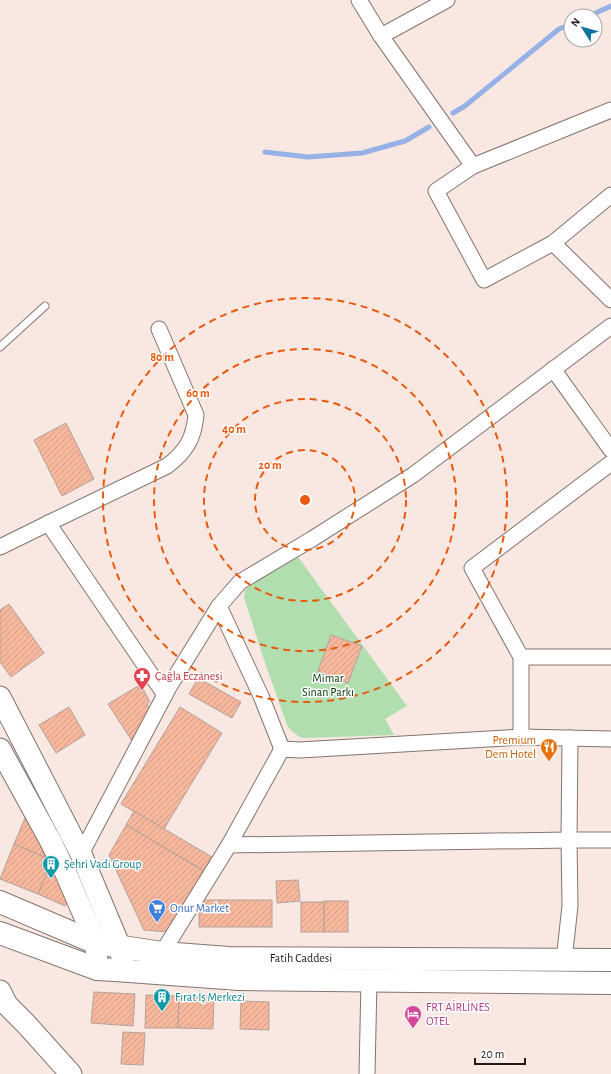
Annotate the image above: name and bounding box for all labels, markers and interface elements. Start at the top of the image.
north arrow [563,8,603,48]
text: N [569,16,582,29]
text: 80 m [150,351,174,363]
text: 60 m [186,387,210,399]
text: 40 m [222,423,246,435]
text: 20 m [258,459,282,471]
centre of rings [298,493,312,507]
pharmacy icon: Çağla Eczanesi [132,666,152,691]
place label: Çağla Eczanesi [155,670,223,682]
park label: Mimar Sinan Parkı [302,672,354,698]
place label: Premium Dem Hotel [485,734,536,760]
restaurant icon: Premium Dem Hotel [539,737,559,762]
building icon: Şehri Vadi Group [41,854,61,879]
place label: Şehri Vadi Group [64,858,142,870]
supermarket icon: Onur Market [147,898,167,923]
place label: Onur Market [170,902,229,914]
street label: Fatih Caddesi [270,952,332,964]
building icon: Fırat İş Merkezi [152,987,172,1012]
place label: Fırat İş Merkezi [175,990,245,1003]
place label: FRT AİRLİNES OTEL [426,1000,490,1027]
hotel icon: FRT AİRLİNES OTEL [403,1004,423,1029]
scale bar [475,1040,525,1066]
text: 20 m [481,1048,504,1060]

